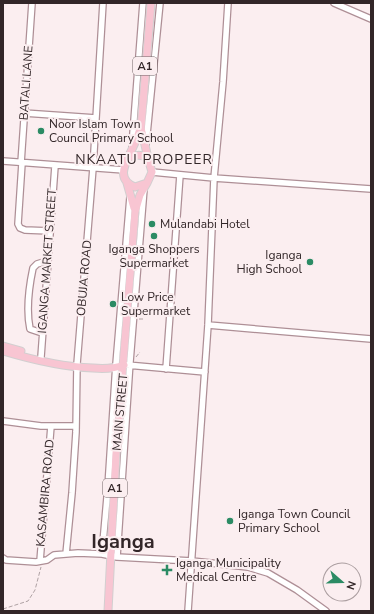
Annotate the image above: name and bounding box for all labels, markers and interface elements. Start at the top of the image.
street label: BATALI LANE [15,45,37,121]
road number: A1 [133,57,157,75]
place label: Noor Islam Town Council Primary School [49,116,174,146]
marker: Noor Islam Town Council Primary School [36,126,46,136]
district label: NKAATU PROPEER [75,150,213,169]
street label: IGANGA MARKET STREET [34,187,60,334]
place label: Mulandabi Hotel [160,216,250,232]
marker: Mulandabi Hotel [147,219,157,229]
marker: Iganga Shoppers Supermarket [149,231,159,241]
street label: OBUJA ROAD [73,239,95,317]
place label: Iganga Shoppers Supermarket [108,241,200,271]
place label: Iganga High School [237,247,302,277]
marker: Iganga High School [305,257,315,267]
place label: Low Price Supermarket [121,289,191,319]
marker: Low Price Supermarket [108,299,118,309]
street label: MAIN STREET [109,372,131,451]
street label: KASAMBIRA ROAD [32,439,58,547]
road number: A1 [103,479,127,497]
place label: Iganga Town Council Primary School [238,506,351,536]
marker: Iganga Town Council Primary School [225,516,235,526]
district label: Iganga [91,528,155,555]
place label: Iganga Municipality Medical Centre [176,555,282,585]
north arrow [322,562,362,602]
marker: Iganga Municipality Medical Centre [161,564,173,576]
text: N [342,579,359,592]

